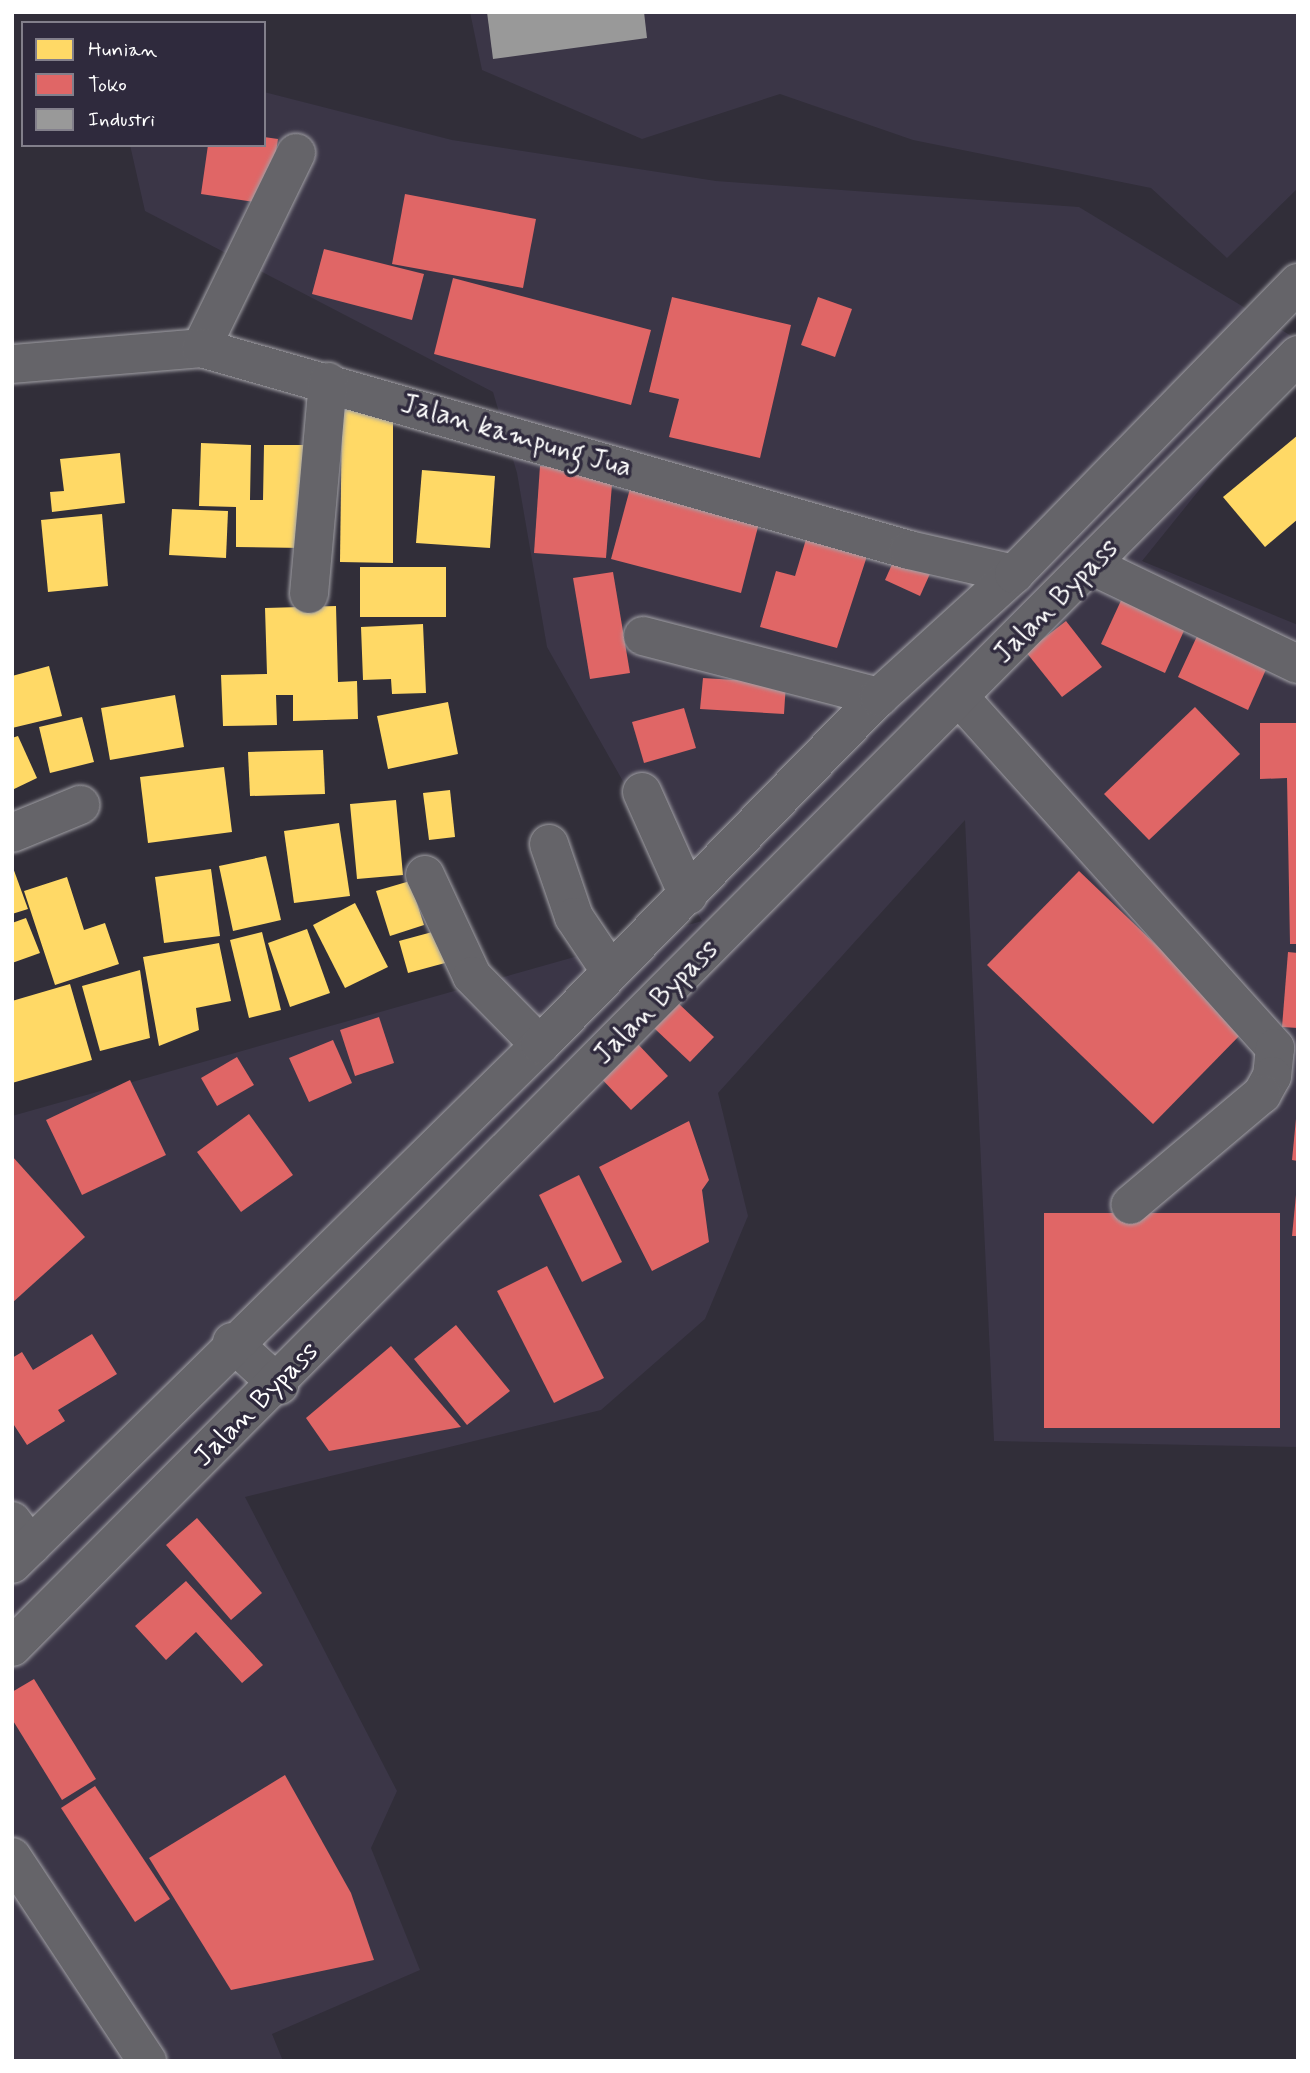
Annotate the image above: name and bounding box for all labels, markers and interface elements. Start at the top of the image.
legend [21,21,266,147]
text: Hunian [88,36,157,64]
text: Toko [88,71,127,99]
text: Industri [88,106,155,134]
street label: Jalan kampung Jua [399,388,633,486]
street label: Jalan Bypass [987,532,1127,672]
street label: Jalan Bypass [587,933,727,1073]
street label: Jalan Bypass [187,1335,327,1475]

